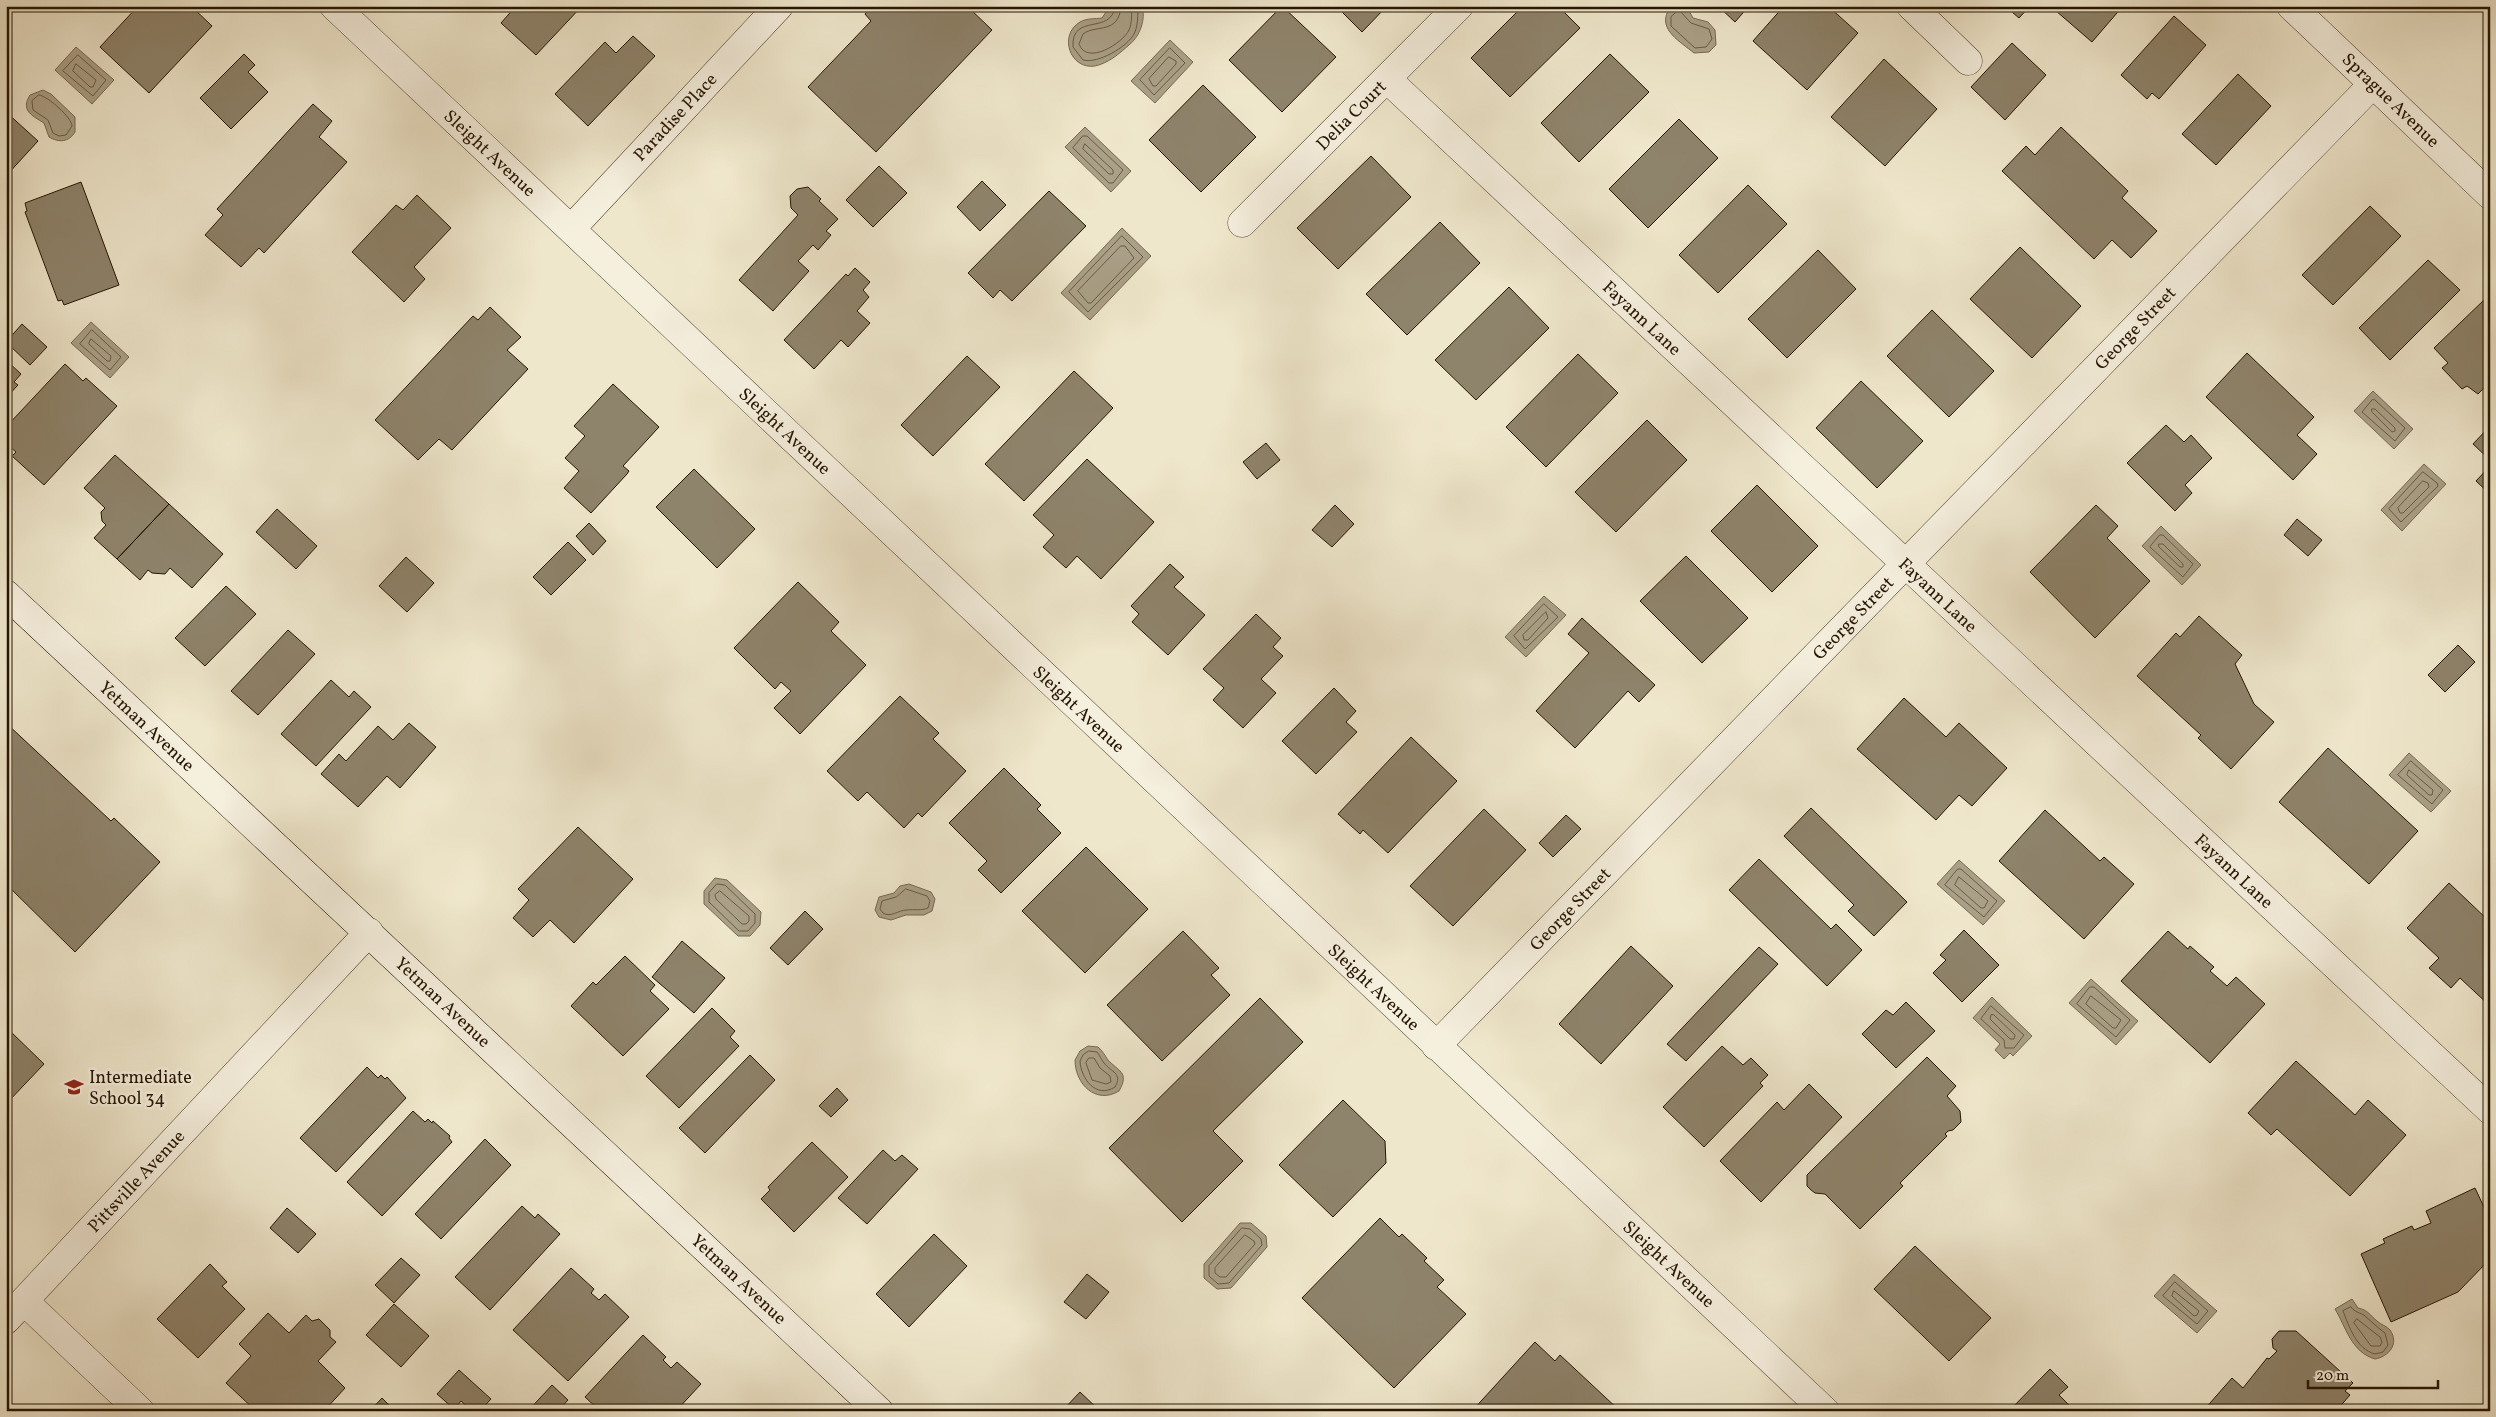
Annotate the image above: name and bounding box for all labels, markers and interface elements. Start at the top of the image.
street label: Sprague Avenue [2336,48,2444,154]
street label: Paradise Place [629,68,724,168]
street label: Delia Court [1311,75,1393,157]
street label: Sleight Avenue [437,105,541,203]
street label: Fayann Lane [1596,276,1686,362]
street label: George Street [2090,282,2182,376]
street label: Sleight Avenue [732,383,836,481]
street label: Fayann Lane [1892,553,1982,639]
street label: George Street [1808,572,1900,666]
street label: Sleight Avenue [1026,661,1130,759]
street label: Yetman Avenue [93,676,199,778]
street label: Fayann Lane [2188,829,2278,915]
street label: George Street [1525,863,1617,957]
street label: Sleight Avenue [1321,939,1425,1037]
street label: Yetman Avenue [389,952,495,1054]
place label: Intermediate School 34 [89,1066,192,1112]
school or university icon: Intermediate School 34 [63,1076,85,1098]
street label: Pittsville Avenue [83,1125,191,1239]
street label: Sleight Avenue [1616,1216,1720,1314]
street label: Yetman Avenue [685,1229,791,1331]
scale bar [2308,1357,2438,1389]
text: 20 m [2316,1366,2349,1387]

